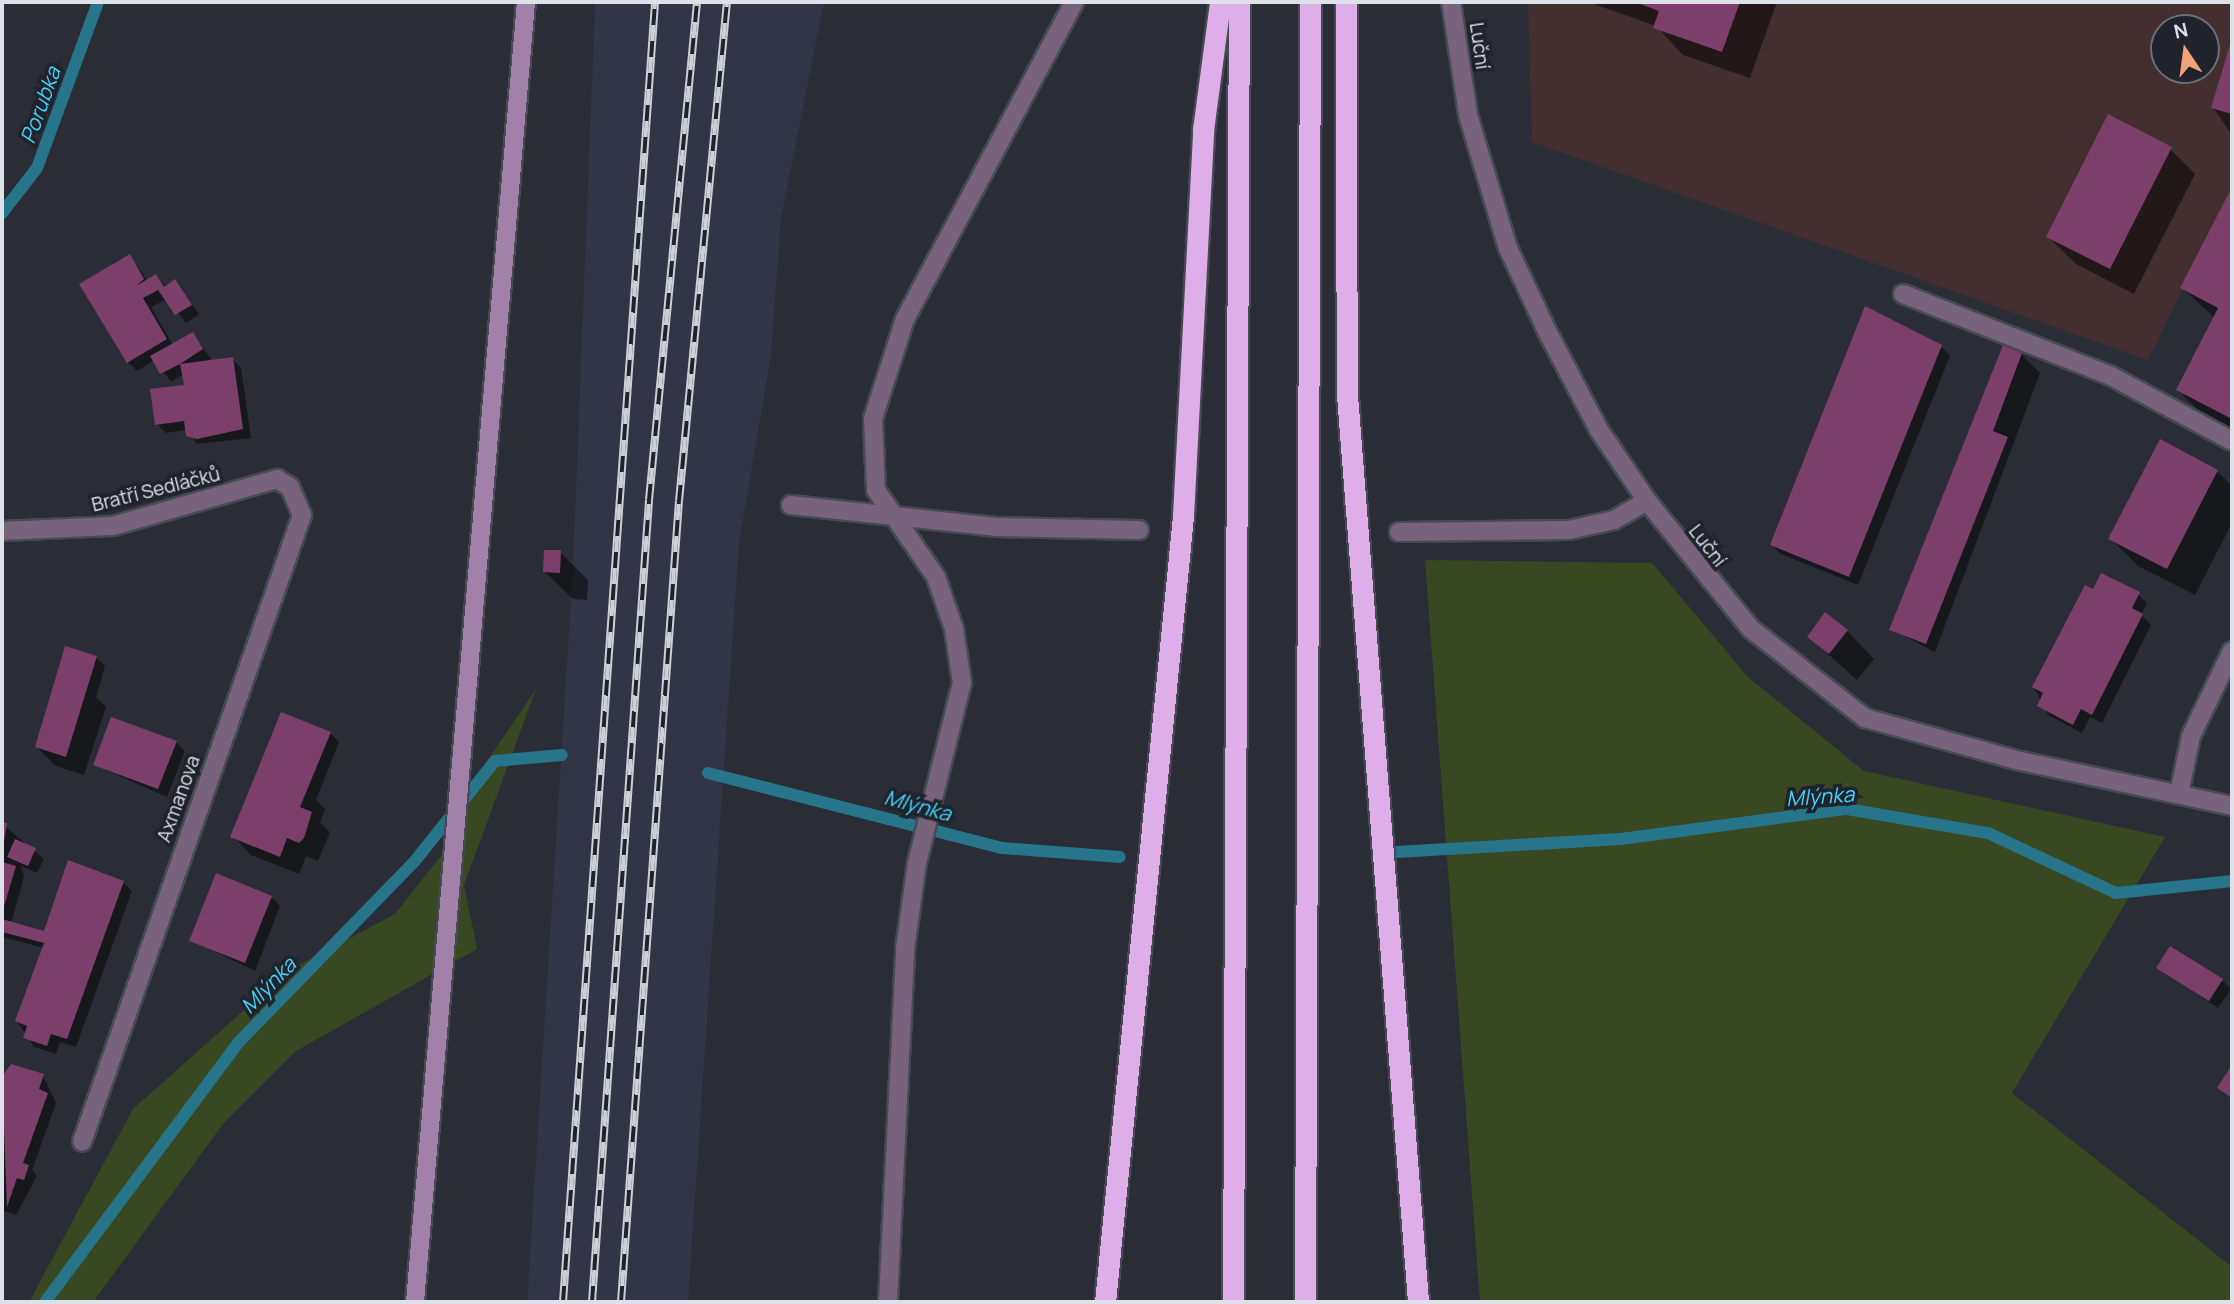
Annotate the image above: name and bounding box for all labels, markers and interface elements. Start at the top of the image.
north arrow [2150,14,2220,84]
text: N [2171,16,2190,45]
street label: Luční [1464,21,1494,71]
water label: Porubka [15,63,65,147]
street label: Bratří Sedláčků [89,463,223,517]
street label: Luční [1683,520,1731,572]
street label: Axmanova [153,753,205,845]
water label: Mlýnka [1785,781,1855,811]
water label: Mlýnka [882,784,954,826]
water label: Mlýnka [235,952,301,1018]

